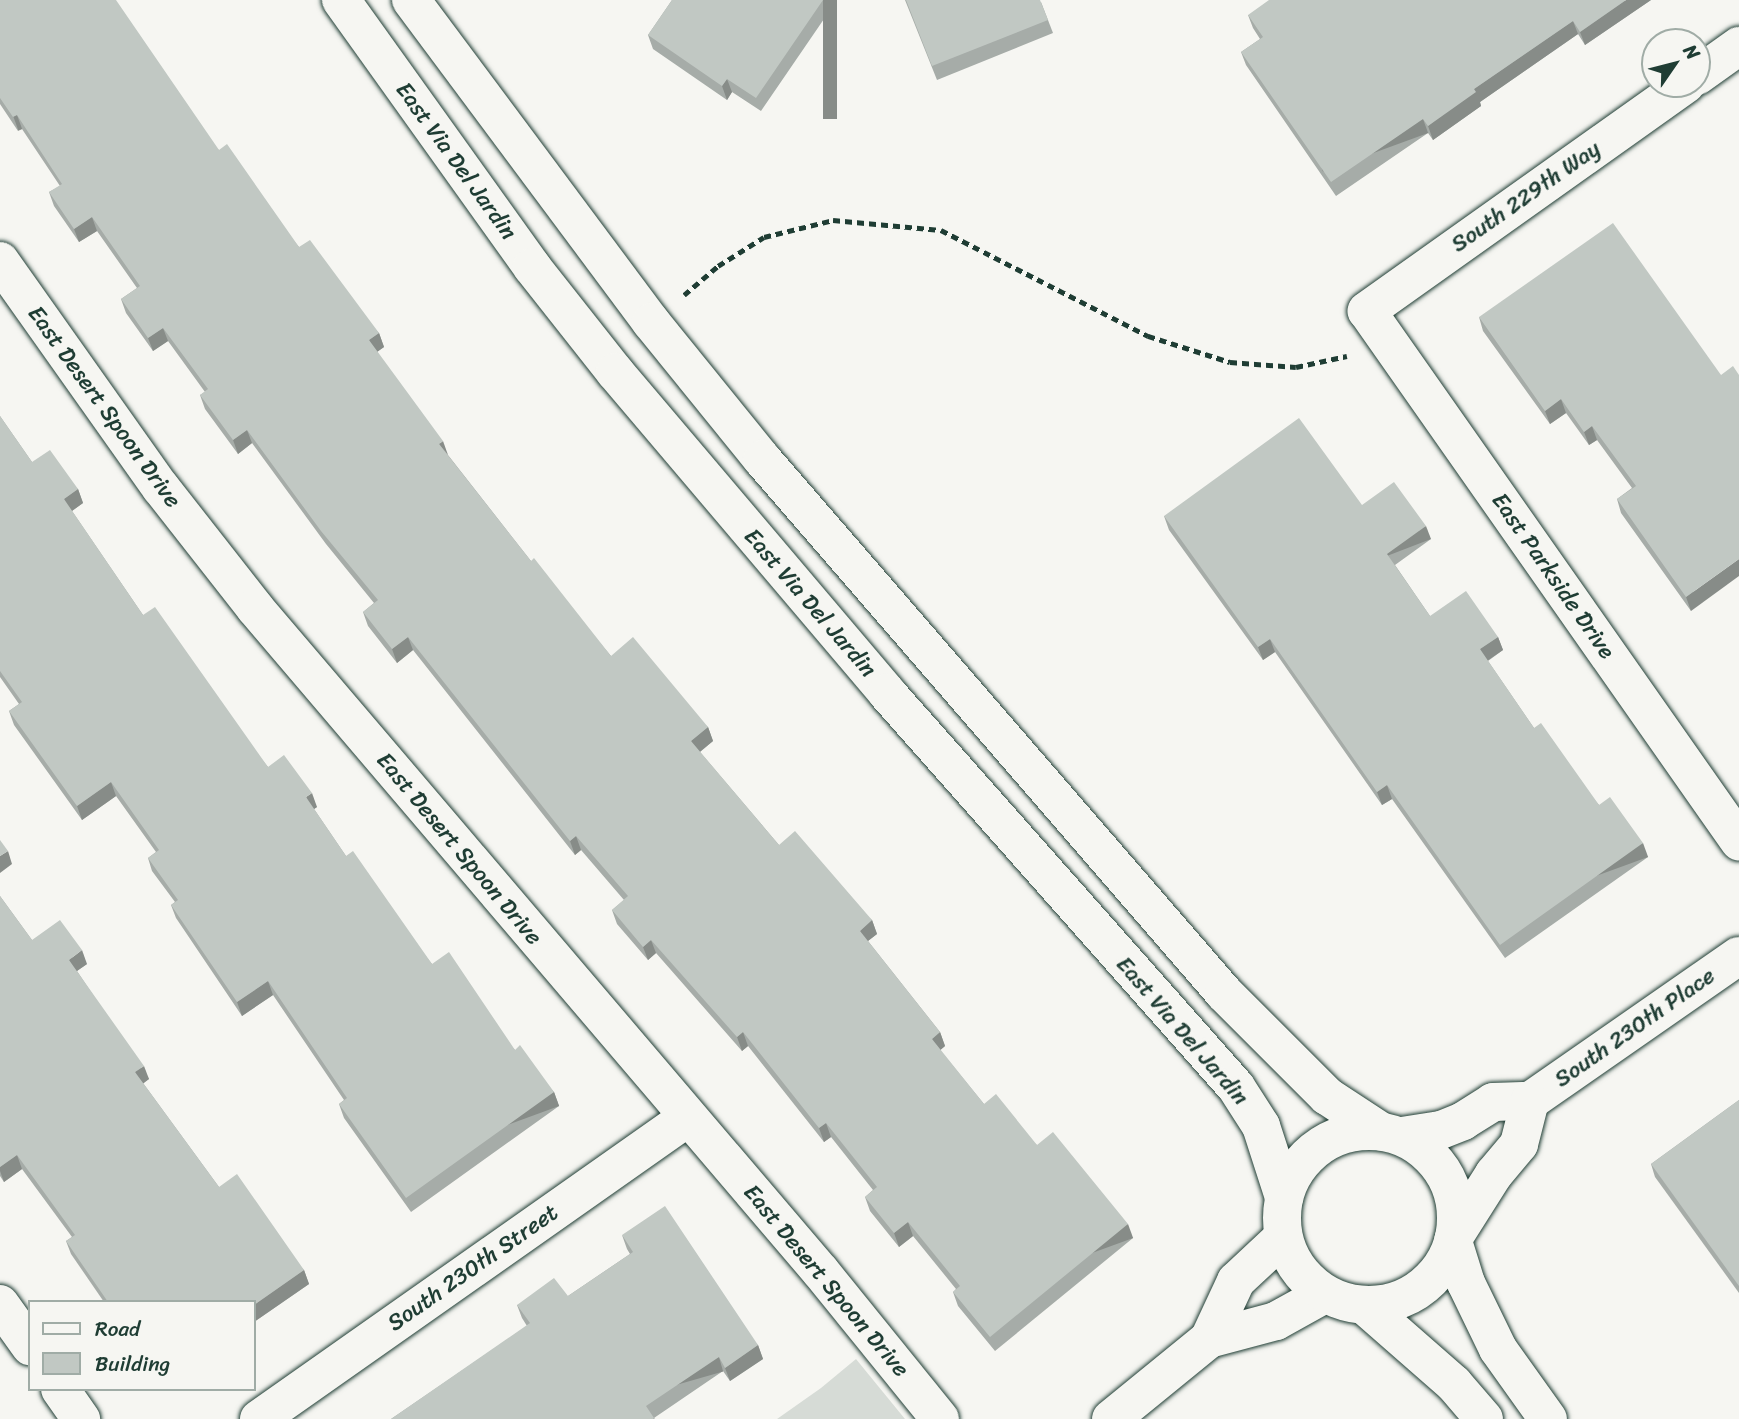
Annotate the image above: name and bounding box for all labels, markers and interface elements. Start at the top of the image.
north arrow [1641,28,1711,98]
text: N [1675,37,1709,67]
street label: East Via Del Jardin [389,76,523,246]
street label: South 229th Way [1446,135,1606,259]
street label: East Desert Spoon Drive [21,300,187,514]
street label: East Parkside Drive [1486,488,1620,664]
street label: East Via Del Jardin [737,523,883,683]
street label: East Desert Spoon Drive [370,747,548,951]
street label: East Via Del Jardin [1109,951,1255,1111]
street label: South 230th Place [1549,962,1721,1094]
street label: East Desert Spoon Drive [737,1179,915,1383]
street label: South 230th Street [382,1199,564,1337]
legend [28,1300,256,1391]
text: Road [95,1310,140,1348]
text: Building [95,1345,170,1383]

